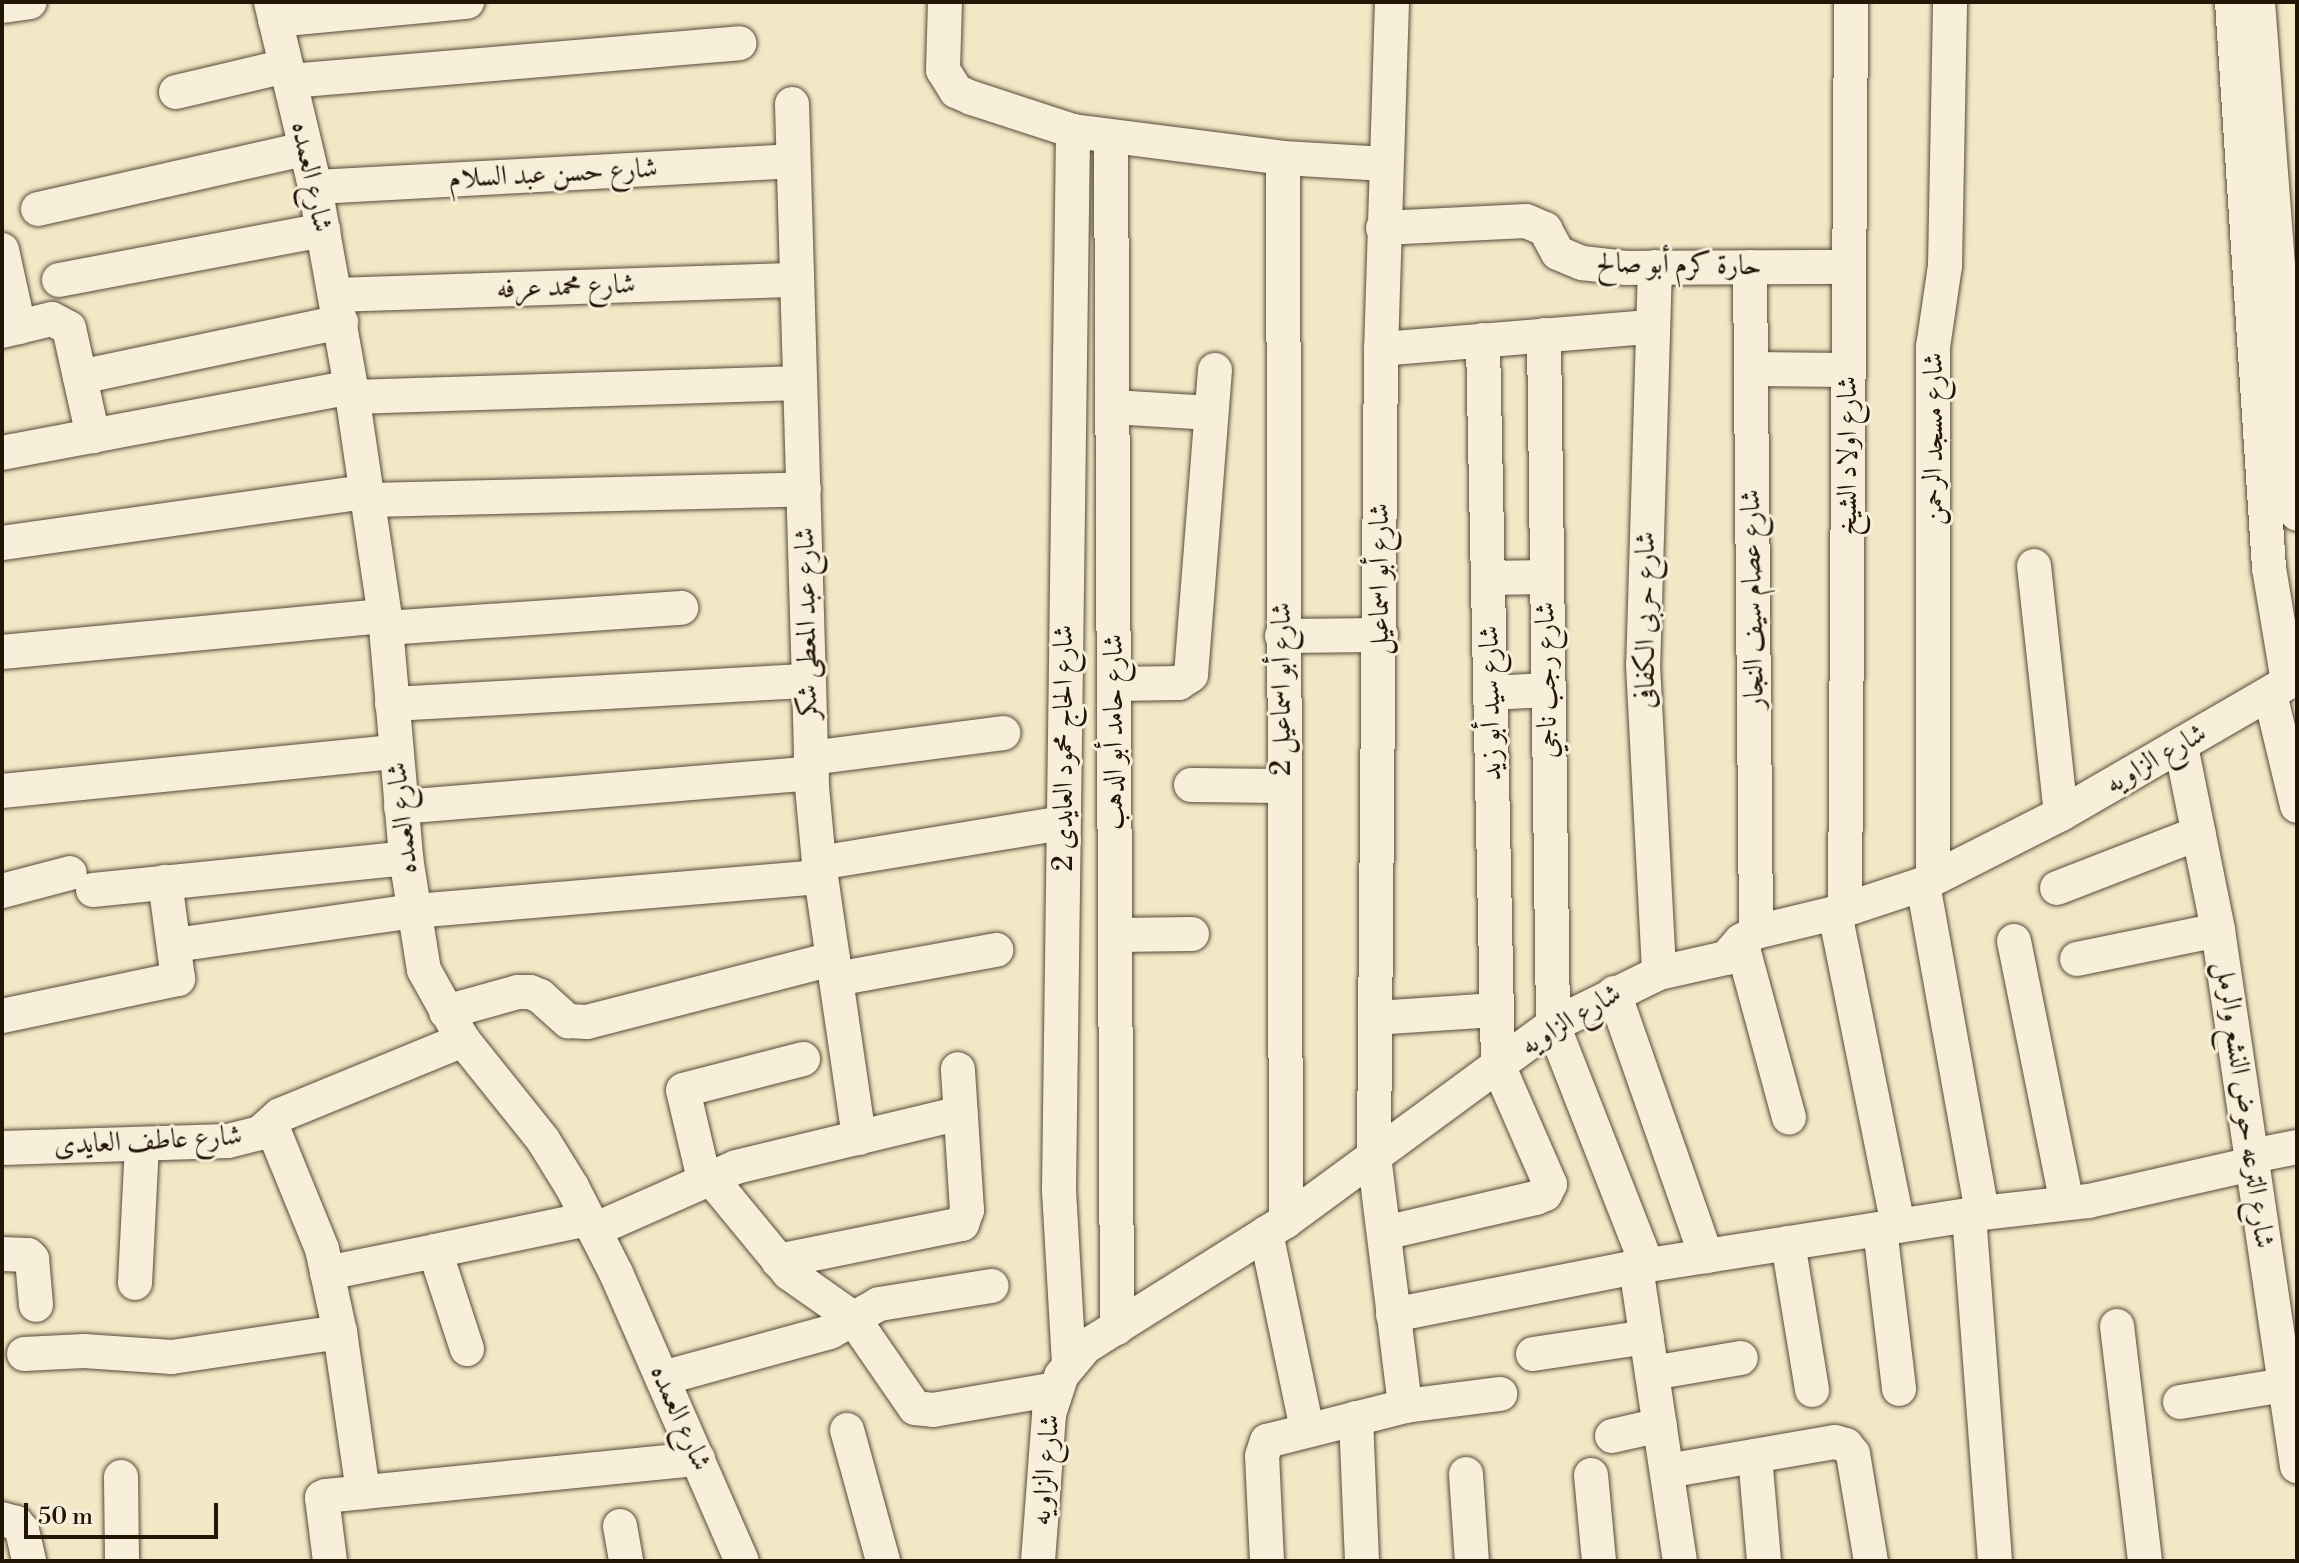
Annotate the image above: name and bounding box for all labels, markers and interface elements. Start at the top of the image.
street label: شارع العمده [283,119,339,235]
street label: شارع حسن عبد السلام [447,152,659,196]
street label: حارة كرم أبو صالح [1596,247,1762,283]
street label: شارع محمد عرفه [496,268,636,306]
street label: شارع مسجد الرحمن [1917,352,1951,526]
street label: شارع اولاد الشيخ [1831,376,1865,536]
street label: شارع عصام سيف النجار [1734,489,1772,709]
street label: شارع أبو اسماعيل [1363,503,1397,655]
street label: شارع عبد المعطى شكر [789,527,825,719]
street label: شارع حربى الكفافى [1629,531,1663,709]
street label: شارع رجب ناجي [1529,601,1565,759]
street label: شارع أبو اسماعيل 2 [1265,602,1299,776]
street label: شارع الحاج محمود العايدى 2 [1047,625,1081,871]
street label: شارع سيد أبو زيد [1473,625,1509,781]
street label: شارع حامد أبو الدهب [1097,634,1131,830]
street label: شارع الزاويه [2099,717,2213,801]
street label: شارع العمده [380,761,426,875]
street label: شارع الترعه حوض النشع والرمل [2207,959,2281,1251]
street label: شارع الزاويه [1515,977,1627,1063]
street label: شارع عاطف العايدى [53,1119,243,1163]
street label: شارع العمده [642,1360,718,1476]
street label: شارع الزاويه [1024,1413,1068,1527]
scale bar [28,1487,222,1537]
text: 50 m [38,1502,93,1532]

